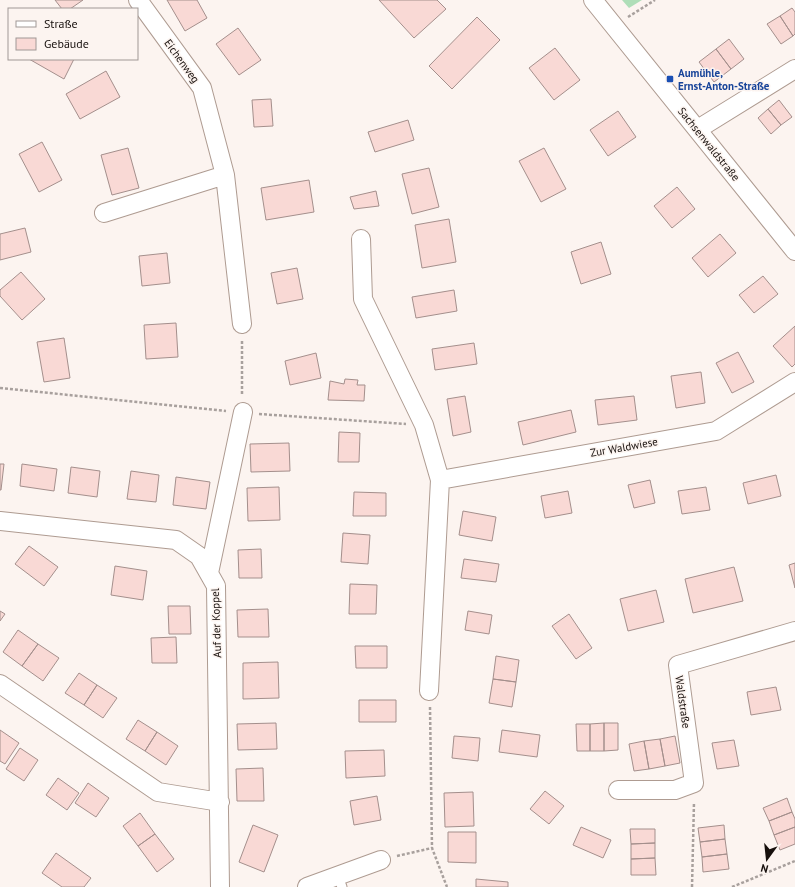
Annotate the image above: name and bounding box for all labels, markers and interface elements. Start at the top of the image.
legend [8,8,138,60]
text: Straße [44,16,78,31]
text: Gebäude [44,36,89,51]
street label: Eichenweg [161,36,203,86]
place label: Aumühle, Ernst-Anton-Straße [678,66,770,93]
marker: Aumühle, Ernst-Anton-Straße [665,74,675,84]
street label: Sachsenwaldstraße [675,104,743,184]
street label: Zur Waldwiese [589,434,659,460]
street label: Auf der Koppel [208,587,224,658]
street label: Waldstraße [672,675,694,730]
north arrow [747,839,787,879]
text: N [759,861,770,876]

